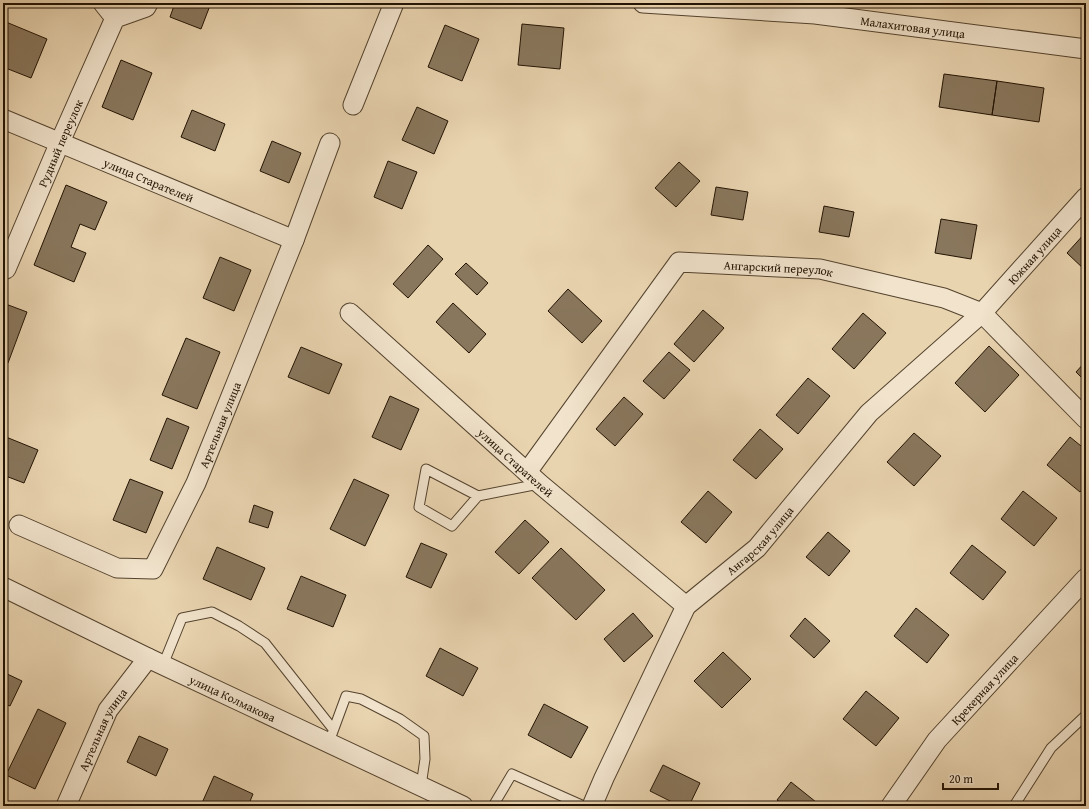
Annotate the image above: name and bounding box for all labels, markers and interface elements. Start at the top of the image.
street label: Малахитовая улица [859,11,966,42]
street label: Рудный переулок [33,96,87,189]
street label: улица Старателей [100,153,197,206]
street label: Южная улица [1003,222,1065,288]
street label: Ангарский переулок [723,256,836,281]
street label: Артельная улица [195,379,245,470]
street label: улица Старателей [474,423,557,500]
street label: Ангарская улица [722,502,797,578]
street label: Крекерная улица [947,649,1022,728]
street label: улица Колмакова [186,670,279,725]
street label: Артельная улица [74,684,131,773]
scale bar [943,765,998,791]
text: 20 m [949,770,973,787]

